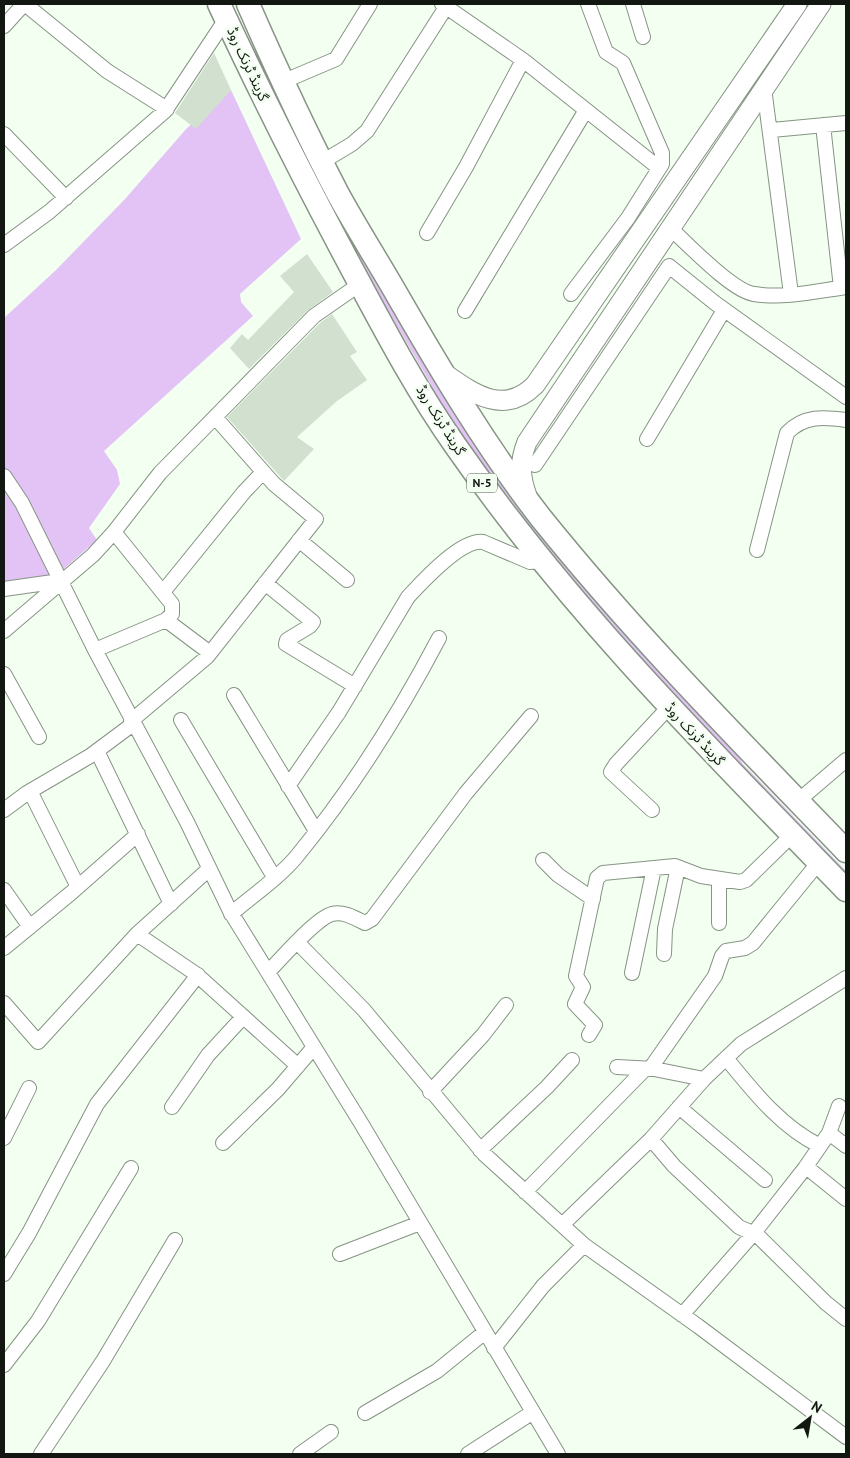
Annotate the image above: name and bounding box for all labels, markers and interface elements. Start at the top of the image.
street label: گرینڈ ٹرنک روڈ [223,24,273,104]
street label: گرینڈ ٹرنک روڈ [412,381,470,459]
road number: N-5 [467,473,497,492]
street label: گرینڈ ٹرنک روڈ [661,699,729,769]
north arrow [785,1393,835,1443]
text: N [808,1397,825,1417]

